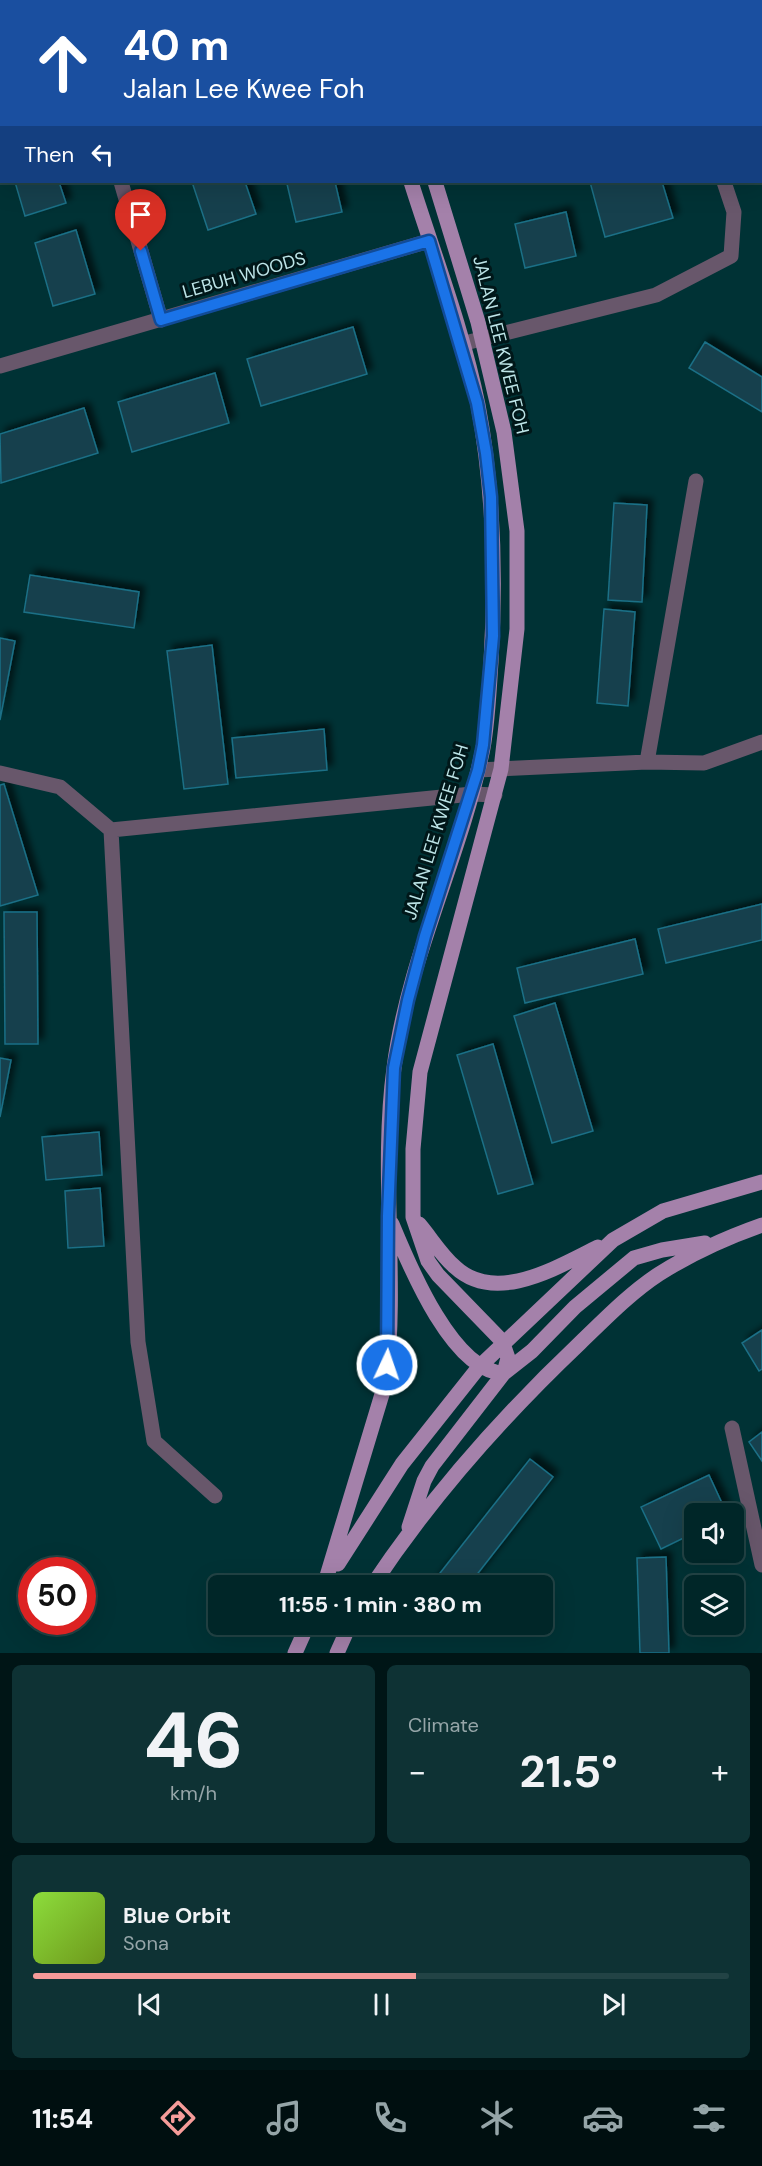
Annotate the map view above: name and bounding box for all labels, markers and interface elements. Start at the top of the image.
text: 40 m [123,18,229,73]
icon: ahead [24,24,102,102]
text: Jalan Lee Kwee Foh [123,71,364,106]
icon: left [86,138,119,171]
text: Then [24,140,74,169]
pin [115,189,166,251]
icon: arrive [124,198,157,231]
street label: LEBUH WOODS [180,246,308,304]
street label: JALAN LEE KWEE FOH [467,254,535,436]
street label: JALAN LEE KWEE FOH [398,741,474,923]
position arrow [355,1333,419,1397]
map controls [684,1503,744,1635]
button: sound [684,1503,744,1563]
speed limit sign: 50 [18,1557,96,1635]
button: layers [684,1575,744,1635]
text: 11:55 · 1 min · 380 m [279,1590,482,1619]
text: 46 [143,1690,244,1791]
text: Climate [408,1712,479,1738]
text: 21.5° [519,1742,618,1801]
text: − [408,1750,426,1793]
text: + [711,1750,729,1793]
text: km/h [170,1780,217,1806]
text: Blue Orbit [123,1901,231,1930]
text: Sona [123,1930,169,1956]
icon: previous [133,1988,166,2021]
icon: pause [365,1988,398,2021]
icon: next [597,1988,630,2021]
icon: directions [157,2097,199,2139]
icon: music [263,2097,305,2139]
icon: phone [369,2097,411,2139]
icon: climate [476,2097,518,2139]
icon: car [582,2097,624,2139]
icon: filters [688,2097,730,2139]
text: 11:54 [32,2101,93,2136]

